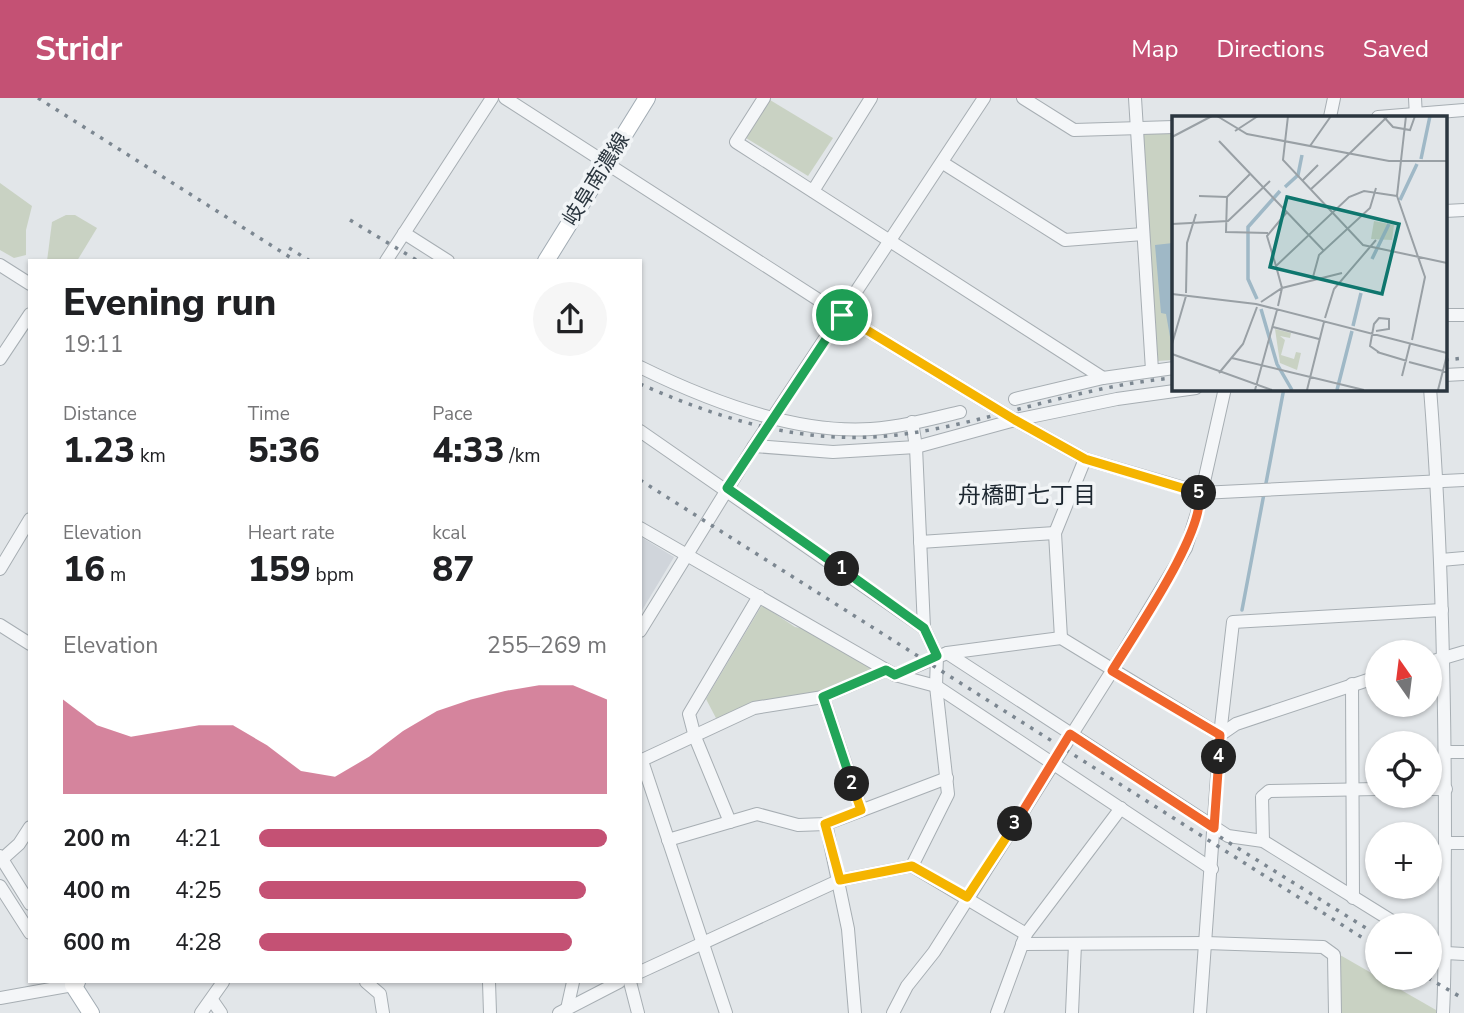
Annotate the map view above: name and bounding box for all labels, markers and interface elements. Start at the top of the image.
text: Stridr [35,27,122,72]
text: Map [1131,33,1178,65]
text: Directions [1216,33,1325,65]
text: Saved [1363,33,1429,65]
inset map [1172,116,1446,390]
street label: 岐阜南濃線 [556,127,636,231]
text: Evening run [63,277,276,328]
button: share [533,282,607,356]
pin [812,285,872,345]
icon: arrive [823,296,861,334]
text: 19:11 [63,329,123,360]
text: Distance [63,401,137,427]
text: Time [248,401,290,427]
text: Pace [432,401,473,427]
text: 1.23 [63,427,135,474]
text: 5:36 [248,427,320,474]
text: 4:33 [432,427,504,474]
text: km [135,443,166,469]
text: /km [504,443,540,469]
pin: 5 [1182,476,1216,510]
text: 5 [1193,479,1204,505]
district label: 舟橋町七丁目 [958,480,1096,511]
text: Elevation [63,520,142,546]
text: Heart rate [248,520,335,546]
text: kcal [432,520,466,546]
text: 16 [63,546,105,593]
text: 159 [248,546,311,593]
text: 87 [432,546,474,593]
pin: 1 [824,552,860,587]
text: 1 [836,555,847,581]
text: m [105,562,126,588]
text: bpm [311,562,354,588]
text: Elevation [63,630,158,661]
text: 255–269 m [487,630,607,661]
north arrow [1365,640,1442,718]
map controls [1365,640,1442,990]
button: locate [1365,731,1442,808]
pin: 4 [1202,740,1236,774]
text: 4 [1213,743,1224,769]
pin: 2 [834,766,870,802]
text: 2 [846,770,857,796]
pin: 3 [998,806,1032,842]
text: 3 [1009,810,1020,836]
button: + [1365,822,1442,899]
text: 200 m [63,823,131,854]
text: 4:21 [175,823,222,854]
text: 400 m [63,875,131,906]
text: 4:25 [175,875,222,906]
button: − [1365,913,1442,990]
text: 600 m [63,927,131,958]
text: 4:28 [175,927,222,958]

